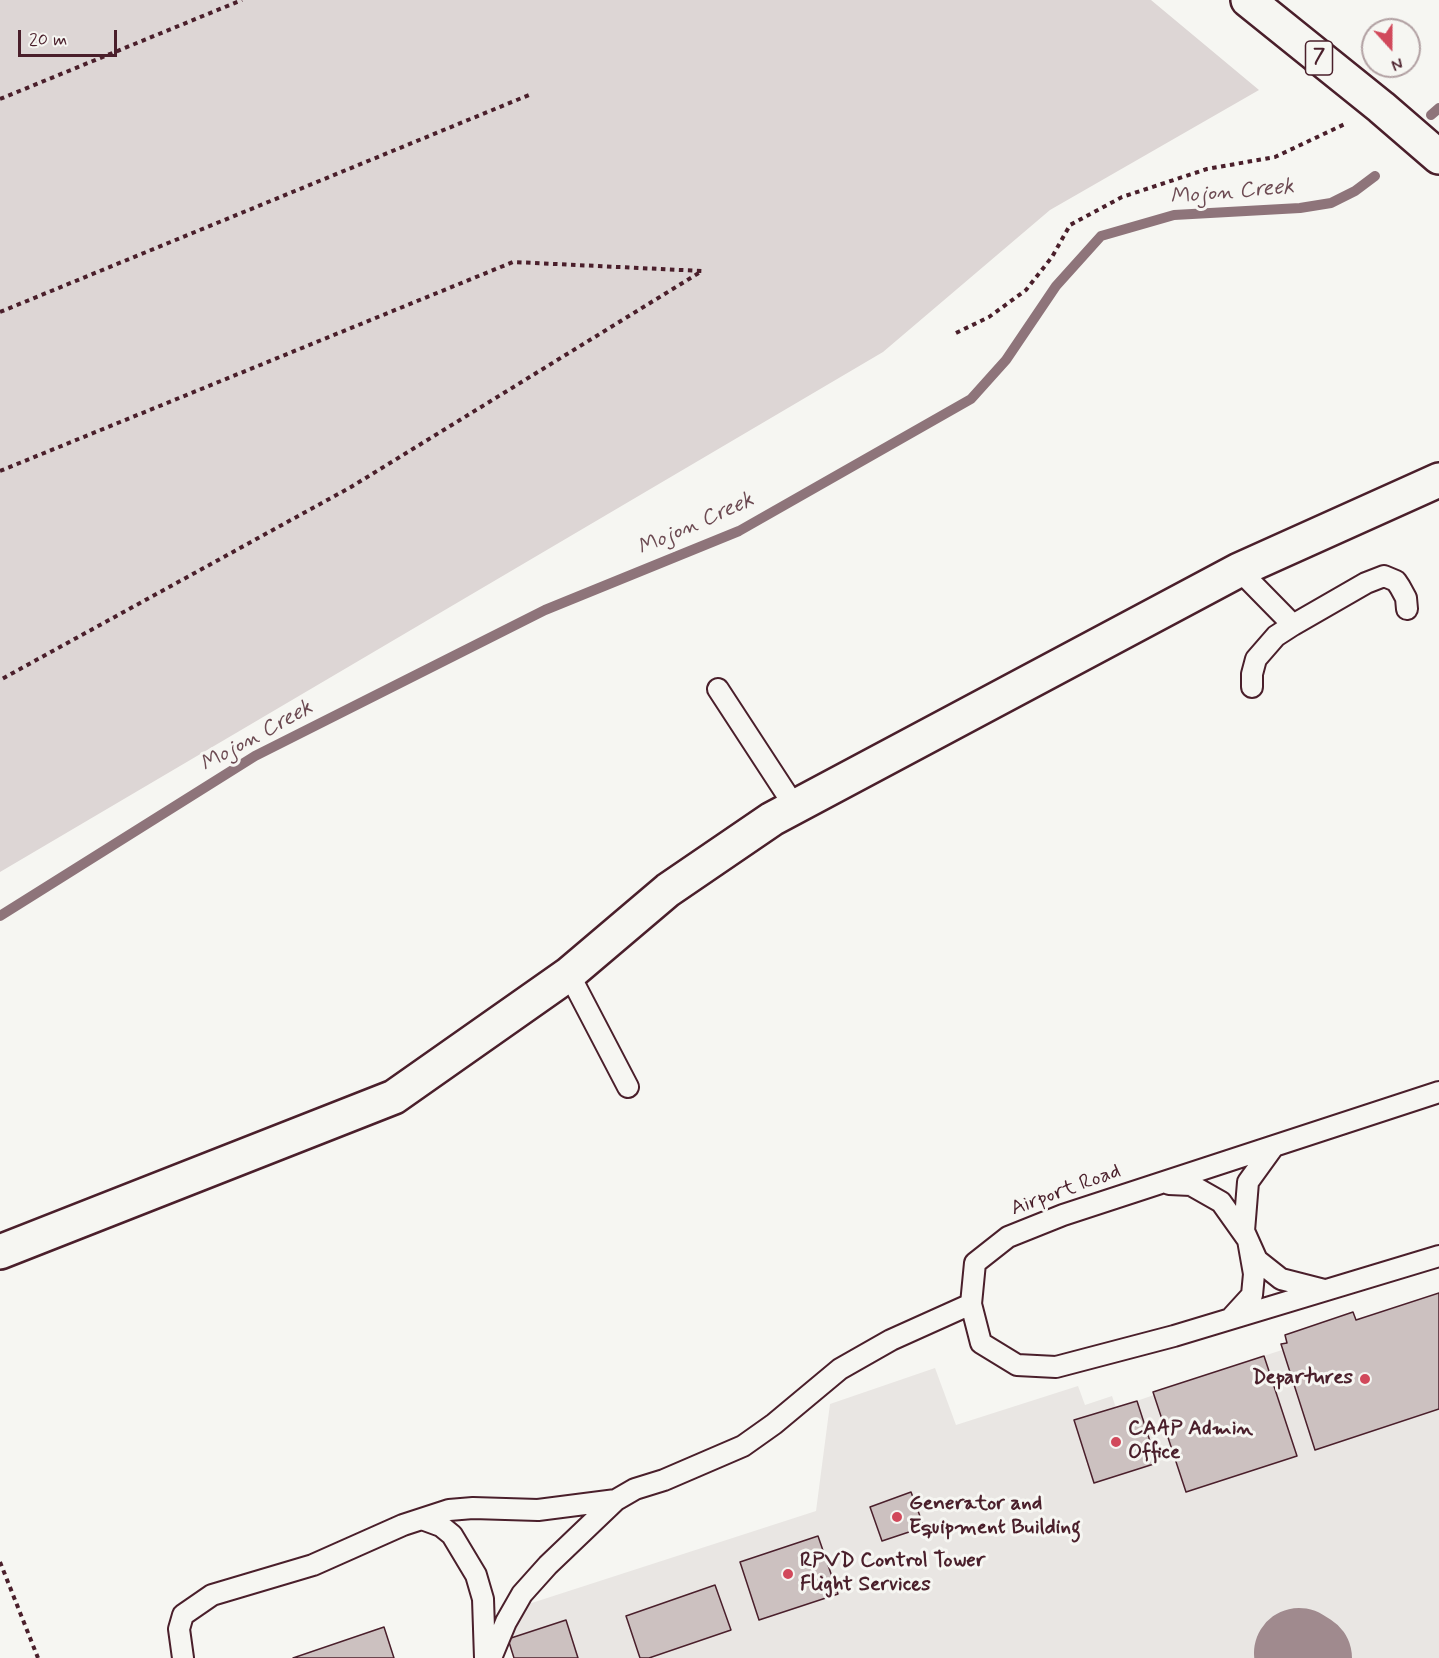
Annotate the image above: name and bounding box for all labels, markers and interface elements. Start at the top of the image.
scale bar [21,18,120,56]
north arrow [1361,18,1421,78]
text: 20 m [29,28,67,52]
road number: 7 [1306,41,1332,75]
text: N [1388,52,1406,75]
water label: Mojon Creek [1169,174,1295,212]
water label: Mojon Creek [634,488,758,562]
water label: Mojon Creek [196,695,318,779]
street label: Airport Road [1008,1159,1124,1223]
place label: Departures [1252,1366,1353,1392]
marker: Departures [1358,1372,1372,1386]
place label: CAAP Admin Office [1128,1417,1253,1467]
marker: CAAP Admin Office [1109,1435,1123,1449]
place label: Generator and Equipment Building [909,1492,1081,1542]
marker: Generator and Equipment Building [890,1510,904,1524]
place label: RPVD Control Tower Flight Services [800,1549,985,1599]
marker: RPVD Control Tower Flight Services [781,1567,795,1581]

